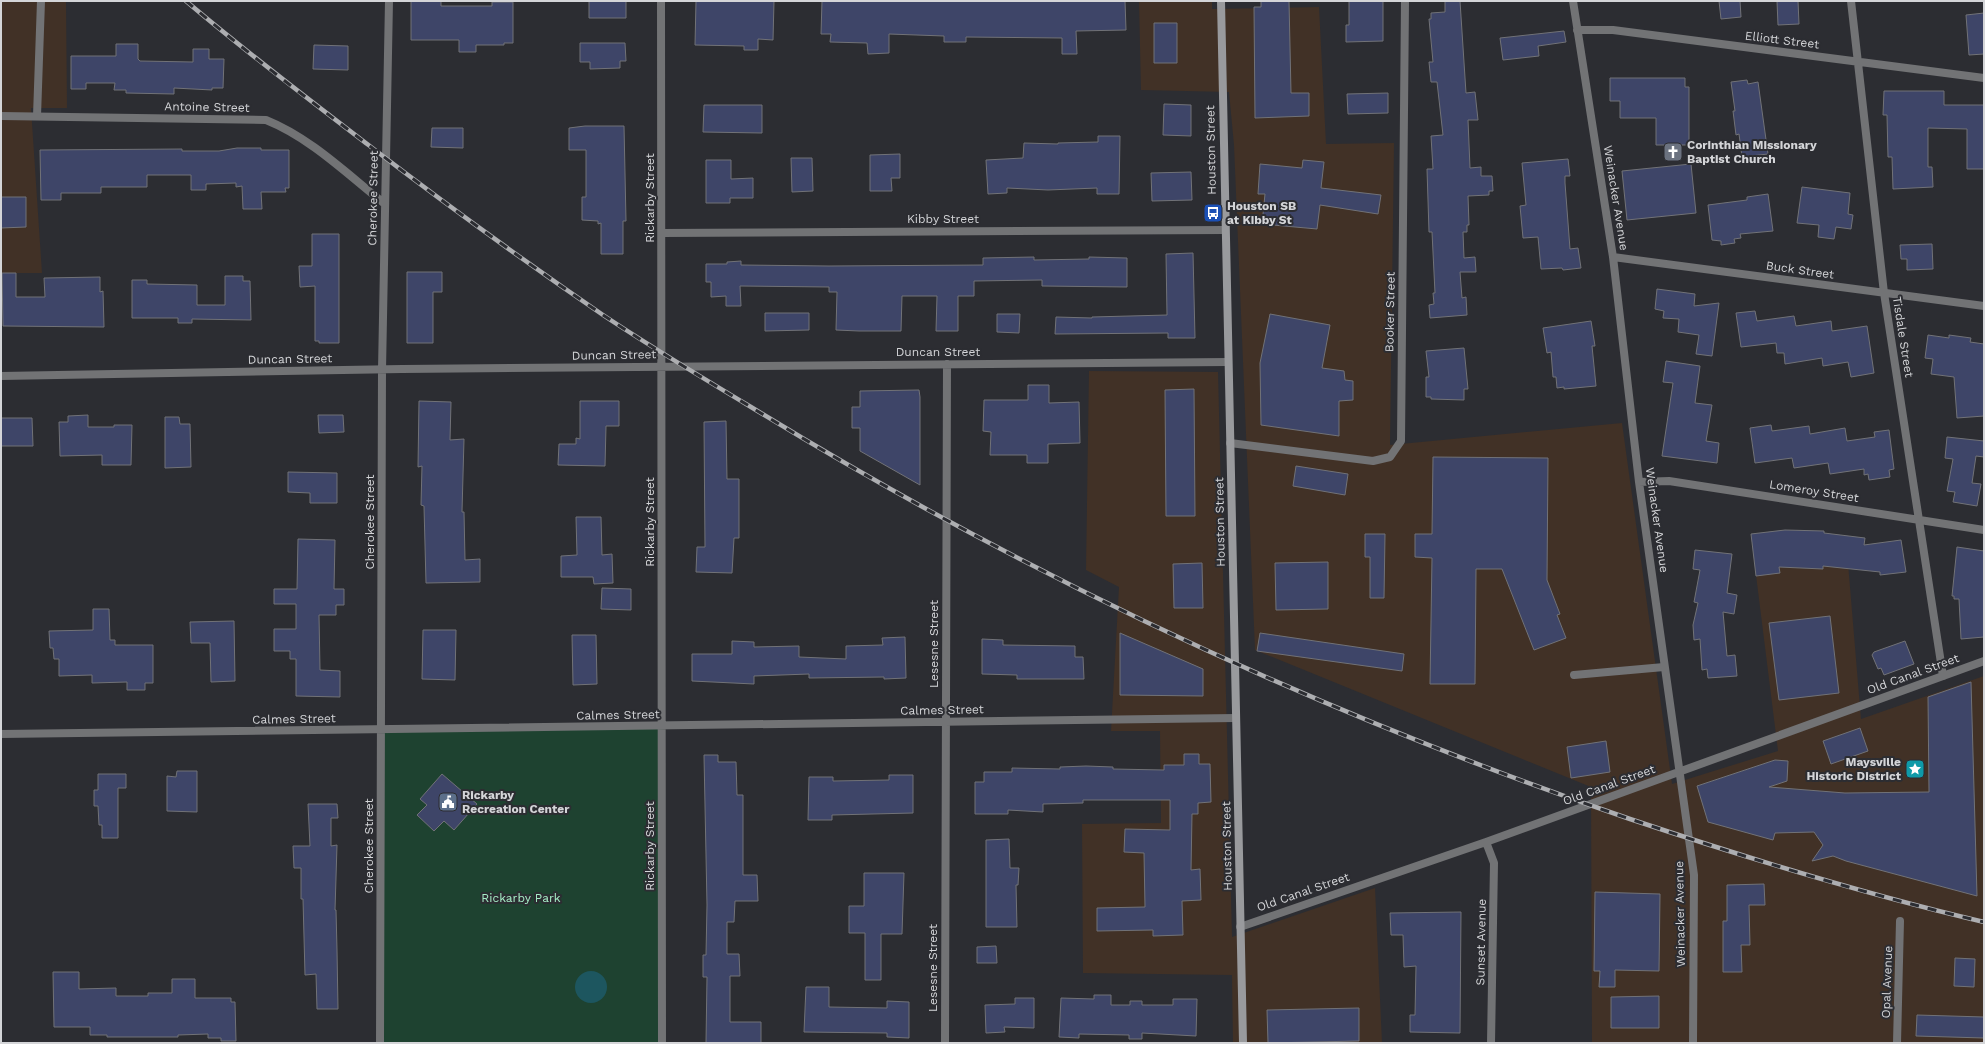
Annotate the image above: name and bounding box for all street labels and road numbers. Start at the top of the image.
street label: Elliott Street [1744,28,1820,52]
street label: Antoine Street [164,99,250,115]
street label: Houston Street [1203,105,1219,195]
street label: Weinacker Avenue [1601,144,1631,252]
street label: Cherokee Street [365,150,381,246]
street label: Rickarby Street [643,153,657,243]
street label: Kibby Street [907,212,979,226]
street label: Buck Street [1765,258,1835,282]
street label: Booker Street [1382,272,1398,352]
street label: Tisdale Street [1890,296,1916,378]
street label: Duncan Street [896,345,980,359]
street label: Duncan Street [572,347,656,363]
street label: Duncan Street [248,351,332,367]
street label: Weinacker Avenue [1643,466,1671,574]
street label: Cherokee Street [363,474,377,570]
street label: Rickarby Street [643,477,657,567]
street label: Houston Street [1212,477,1228,567]
street label: Lomeroy Street [1768,477,1860,505]
street label: Lesesne Street [927,600,941,688]
street label: Old Canal Street [1865,651,1961,697]
street label: Calmes Street [900,702,984,718]
street label: Calmes Street [576,707,660,723]
street label: Calmes Street [252,711,336,727]
street label: Old Canal Street [1561,762,1657,808]
street label: Cherokee Street [362,798,376,894]
street label: Rickarby Street [643,801,657,891]
street label: Houston Street [1219,801,1235,891]
street label: Weinacker Avenue [1672,861,1688,967]
street label: Old Canal Street [1255,870,1351,914]
street label: Sunset Avenue [1473,899,1489,985]
street label: Lesesne Street [926,924,940,1012]
street label: Opal Avenue [1879,945,1895,1018]

